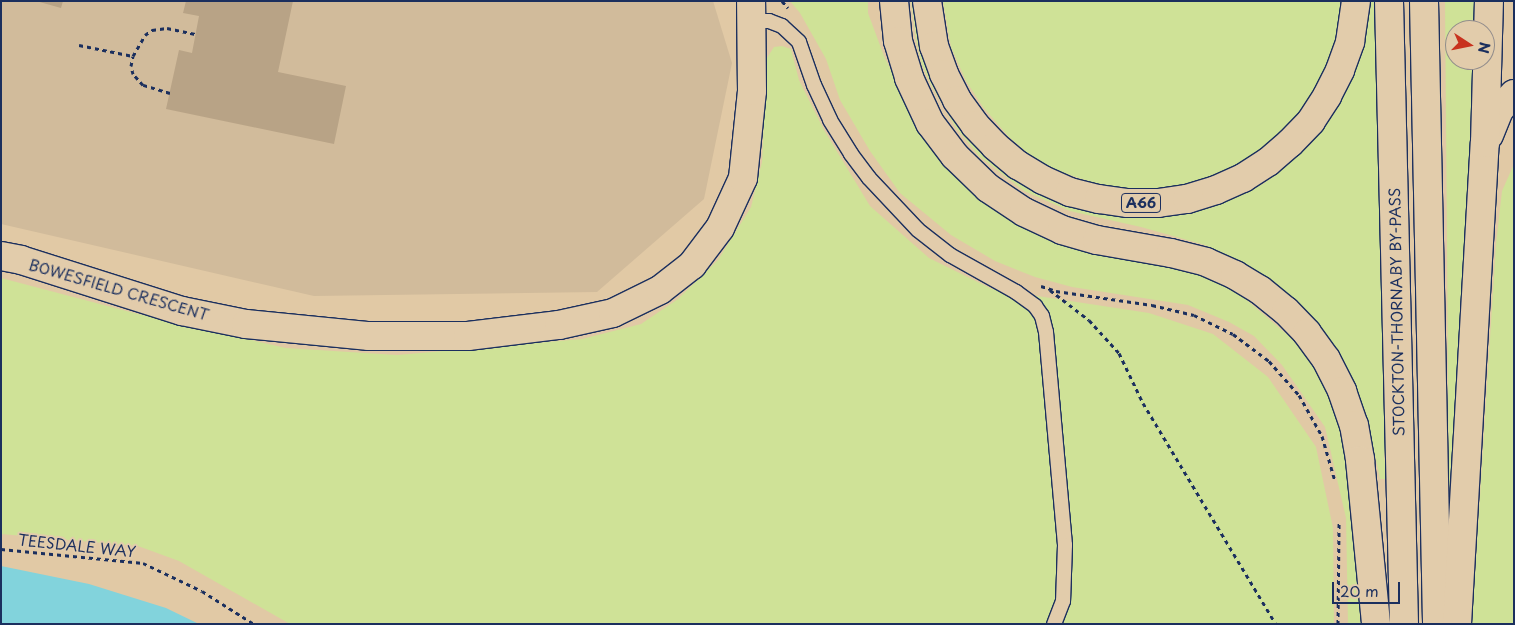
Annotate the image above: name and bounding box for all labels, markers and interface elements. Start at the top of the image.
north arrow [1445,20,1495,70]
text: N [1473,40,1496,55]
street label: STOCKTON-THORNABY BY-PASS [1385,188,1407,436]
road number: A66 [1121,192,1161,214]
street label: BOWESFIELD CRESCENT [27,255,211,323]
street label: TEESDALE WAY [17,530,137,560]
scale bar [1335,572,1402,604]
text: 20 m [1340,579,1379,602]

